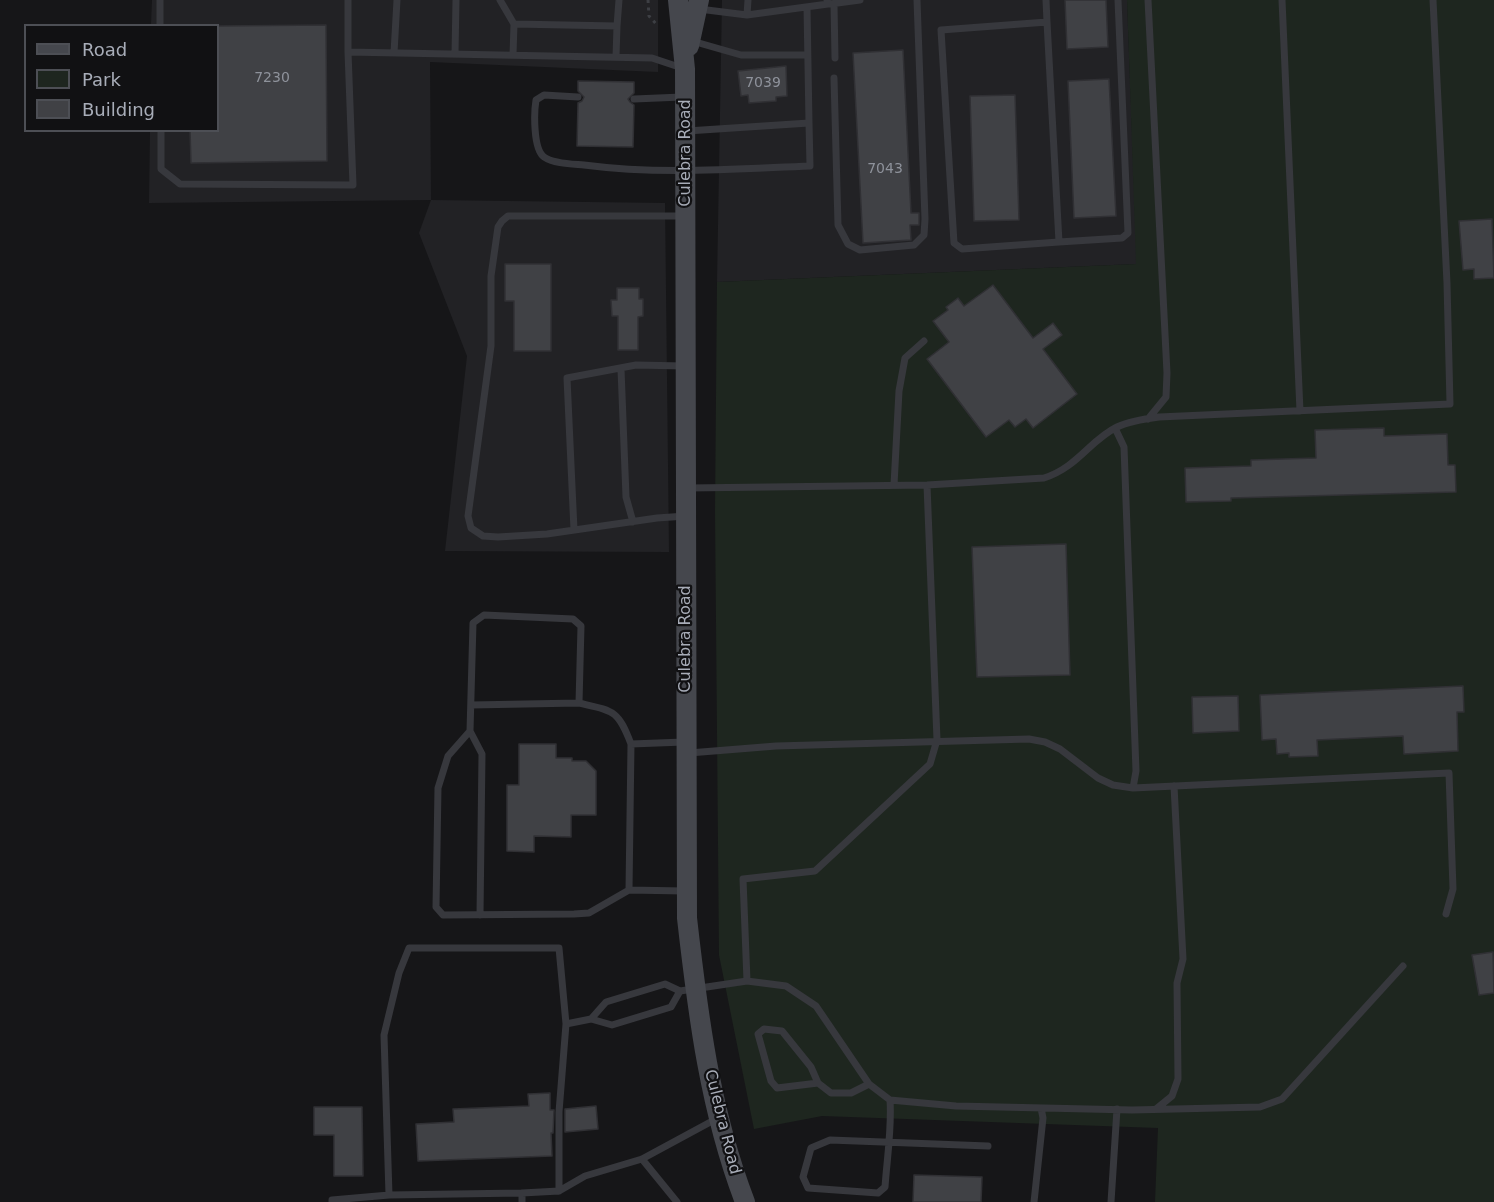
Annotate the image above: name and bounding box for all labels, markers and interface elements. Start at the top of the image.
legend [24,24,219,132]
text: Road [82,39,127,60]
text: Park [82,69,121,90]
house number: 7230 [254,70,290,86]
house number: 7039 [745,75,781,91]
text: Building [82,99,155,120]
street label: Culebra Road [676,99,696,207]
house number: 7043 [867,161,903,177]
street label: Culebra Road [676,585,696,693]
street label: Culebra Road [700,1068,744,1176]

